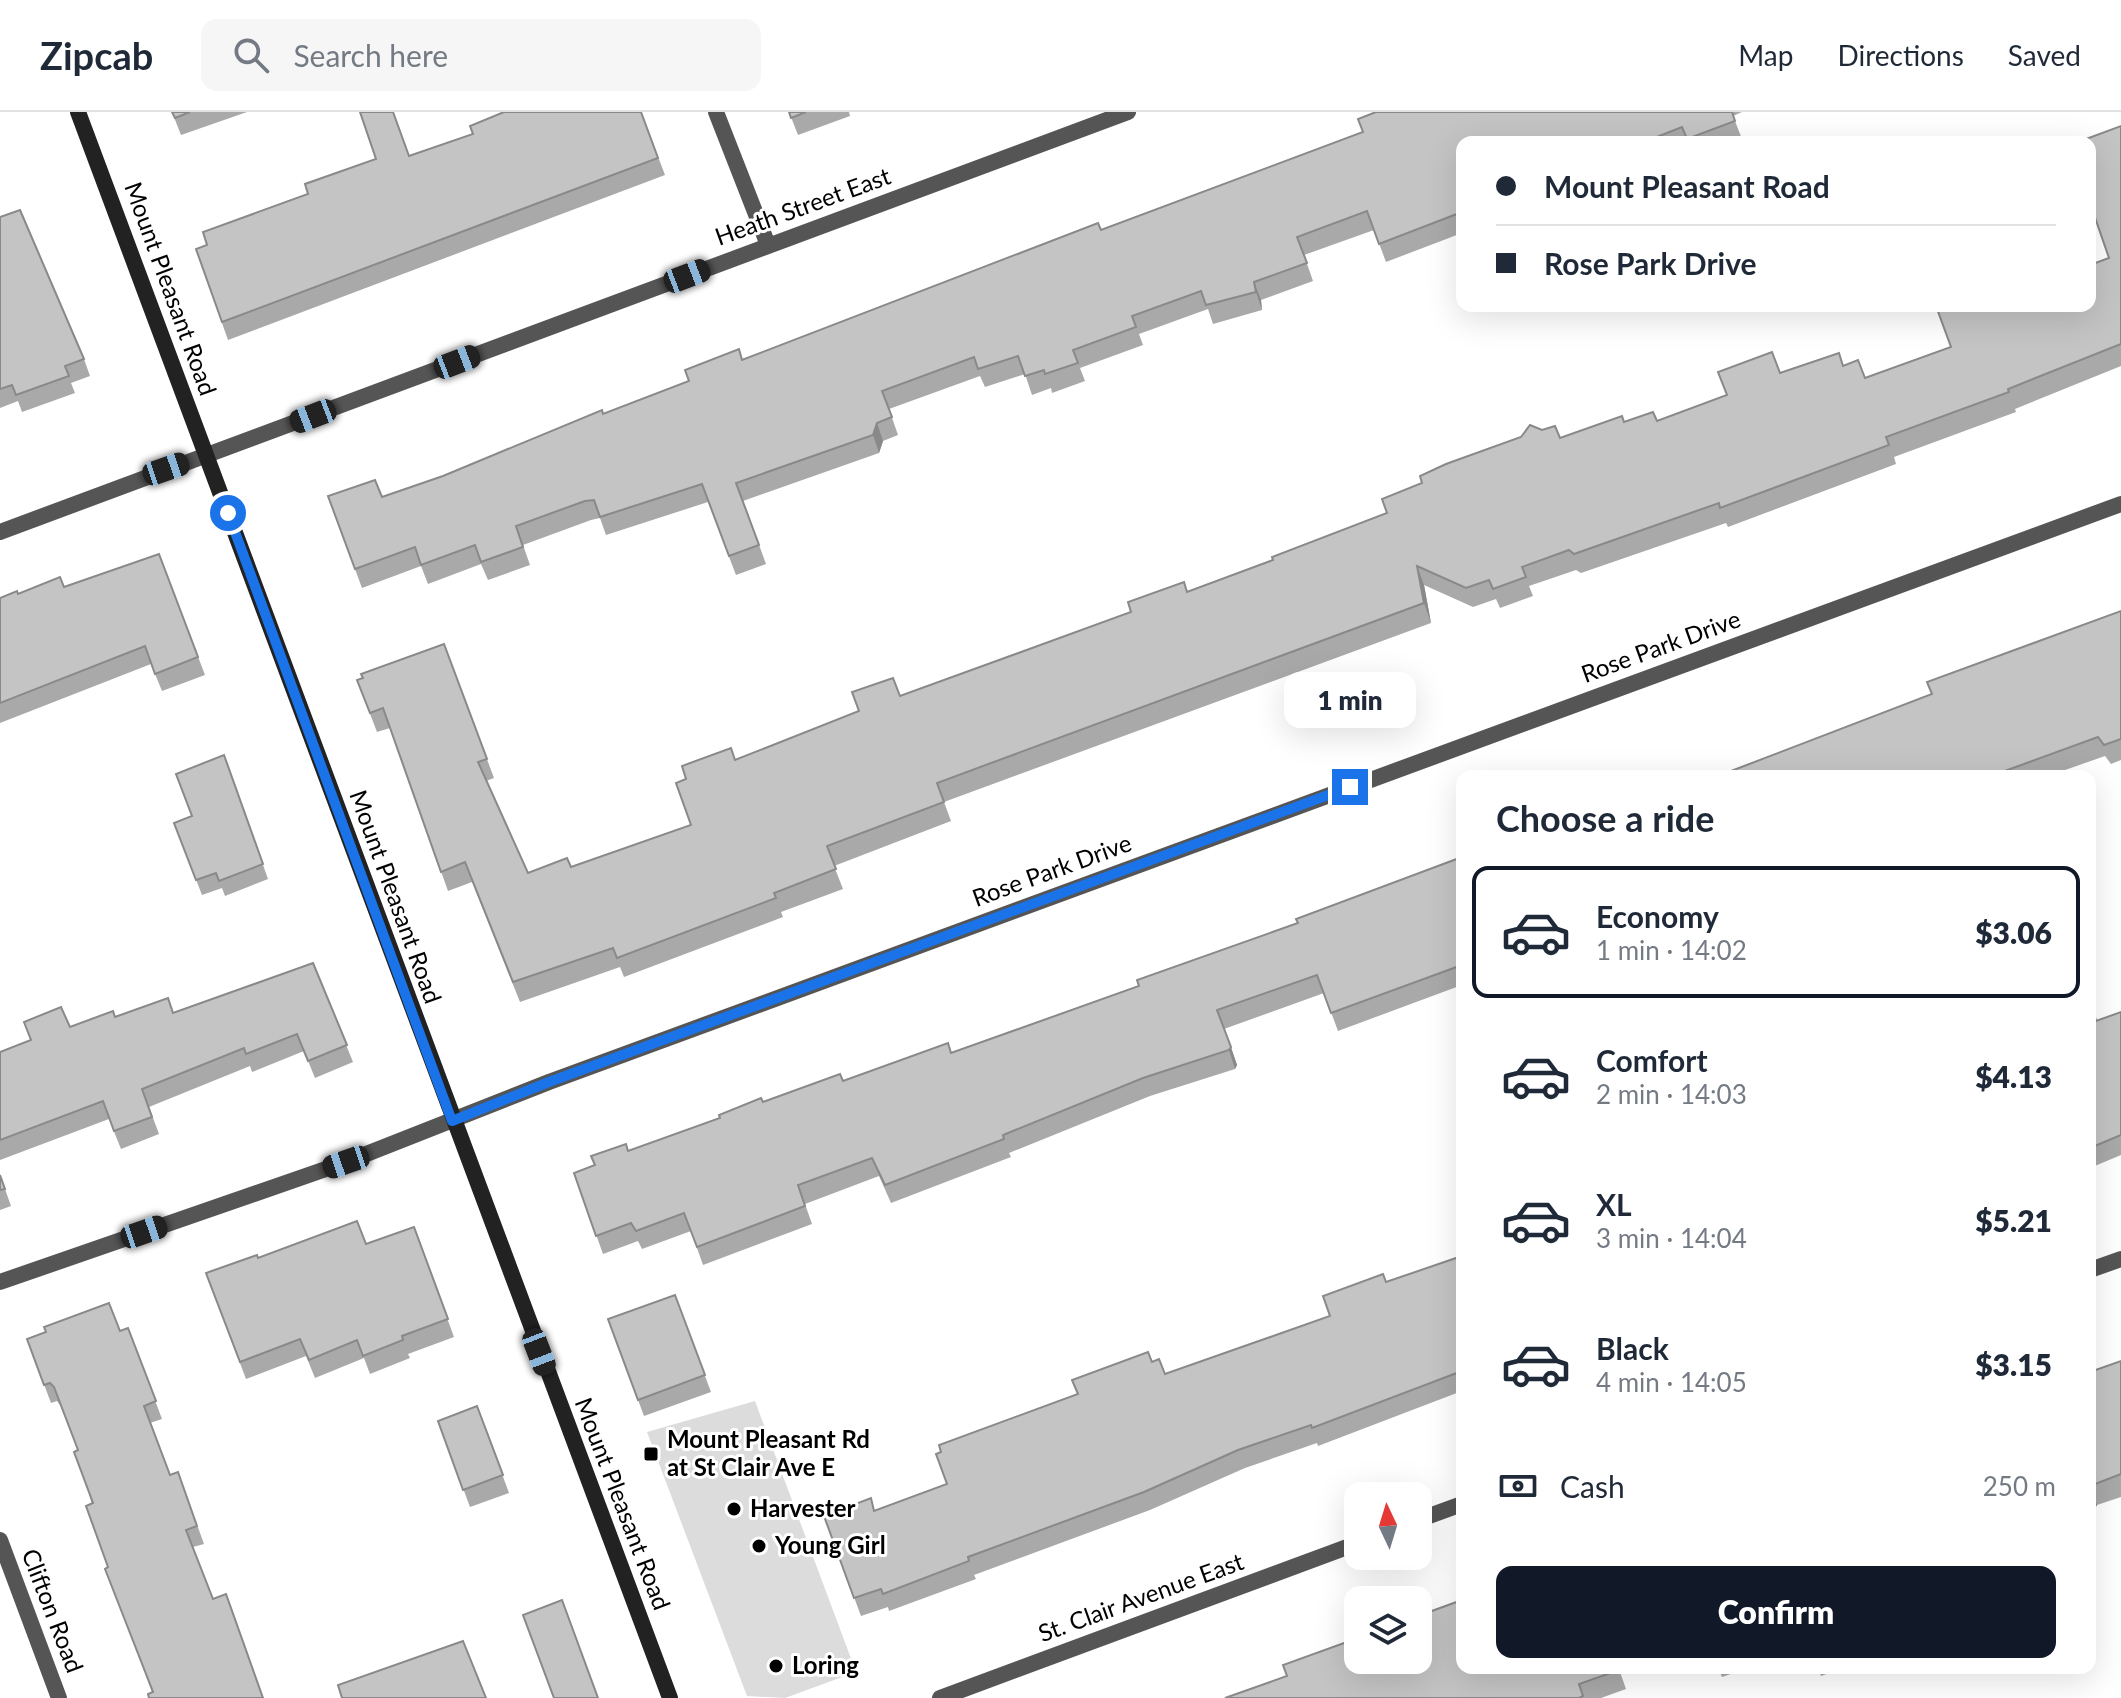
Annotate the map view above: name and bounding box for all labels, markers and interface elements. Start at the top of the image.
search box [201,19,761,91]
text: Zipcab [40,32,153,78]
icon: search [229,33,273,77]
text: Search here [293,37,448,73]
text: Map [1738,38,1793,72]
text: Directions [1837,38,1964,72]
text: Saved [2008,38,2081,72]
street label: Heath Street East [711,160,895,251]
text: Mount Pleasant Road [1544,168,1830,204]
street label: Mount Pleasant Road [119,178,224,399]
text: Rose Park Drive [1544,245,1757,281]
car [660,256,714,296]
car [430,342,484,382]
car [286,396,340,436]
car [139,450,193,488]
route start [210,495,246,531]
street label: Rose Park Drive [1577,603,1744,688]
callout: 1 min [1284,671,1416,727]
text: 1 min [1318,684,1382,716]
route end [1332,769,1368,805]
street label: Mount Pleasant Road [344,786,449,1007]
text: Choose a ride [1496,796,1715,840]
street label: Rose Park Drive [968,827,1135,912]
icon: car [1500,896,1572,968]
text: Economy [1596,898,1719,934]
text: $3.06 [1975,914,2052,950]
text: 1 min · 14:02 [1596,934,1747,966]
icon: car [1500,1040,1572,1112]
text: Comfort [1596,1042,1708,1078]
text: $4.13 [1975,1058,2052,1094]
text: 2 min · 14:03 [1596,1078,1747,1110]
car [319,1143,373,1181]
icon: car [1500,1184,1572,1256]
text: XL [1596,1186,1632,1222]
text: $5.21 [1975,1202,2052,1238]
car [117,1213,171,1251]
text: 3 min · 14:04 [1596,1222,1747,1254]
car [519,1325,559,1379]
icon: car [1500,1328,1572,1400]
text: Black [1596,1330,1669,1366]
text: $3.15 [1975,1346,2052,1382]
text: 4 min · 14:05 [1596,1366,1747,1398]
street label: Mount Pleasant Road [570,1393,677,1614]
place label: Mount Pleasant Rd at St Clair Ave E [667,1424,870,1481]
marker: Mount Pleasant Rd at St Clair Ave E [642,1445,660,1463]
icon: cash [1496,1464,1540,1508]
text: Cash [1560,1468,1625,1504]
text: 250 m [1983,1470,2056,1502]
north arrow [1344,1482,1432,1570]
map controls [1344,1482,1432,1674]
place label: Harvester [750,1493,856,1522]
marker: Harvester [725,1500,743,1518]
place label: Young Girl [774,1530,886,1559]
marker: Young Girl [750,1537,768,1555]
street label: Clifton Road [17,1544,90,1676]
street label: St. Clair Avenue East [1034,1546,1247,1647]
button: Confirm [1496,1566,2056,1658]
button: layers [1344,1586,1432,1674]
place label: Loring [792,1650,859,1679]
marker: Loring [767,1657,785,1675]

